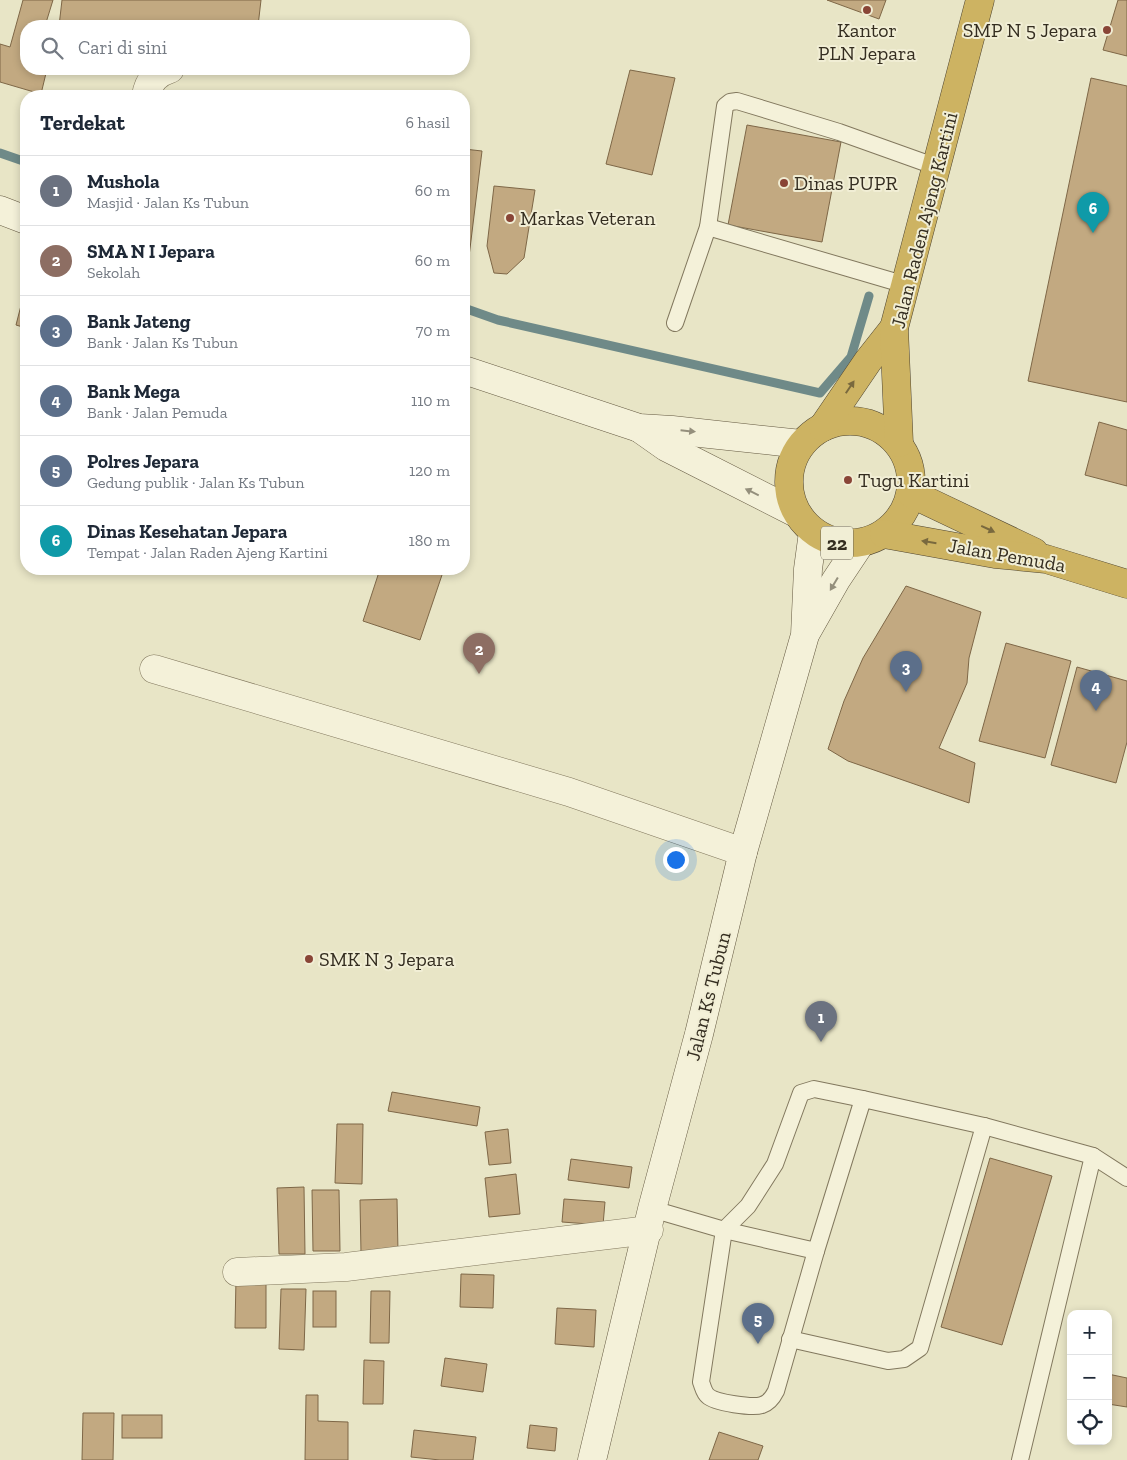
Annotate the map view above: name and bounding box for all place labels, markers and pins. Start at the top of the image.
marker: Kantor PLN Jepara [861,4,873,16]
place label: Kantor PLN Jepara [818,18,916,65]
place label: SMP N 5 Jepara [963,18,1097,42]
marker: SMP N 5 Jepara [1101,24,1113,36]
place label: Dinas PUPR [794,171,898,195]
marker: Dinas PUPR [778,177,790,189]
pin: 6 [1077,192,1109,233]
place label: Markas Veteran [520,206,656,230]
marker: Markas Veteran [504,212,516,224]
place label: Tugu Kartini [858,468,970,492]
marker: Tugu Kartini [842,474,854,486]
pin: 2 [463,633,495,674]
pin: 3 [890,651,922,692]
pin: 4 [1080,670,1112,711]
place label: SMK N 3 Jepara [319,947,455,971]
marker: SMK N 3 Jepara [303,953,315,965]
pin: 1 [805,1001,837,1042]
pin: 5 [742,1303,774,1344]

